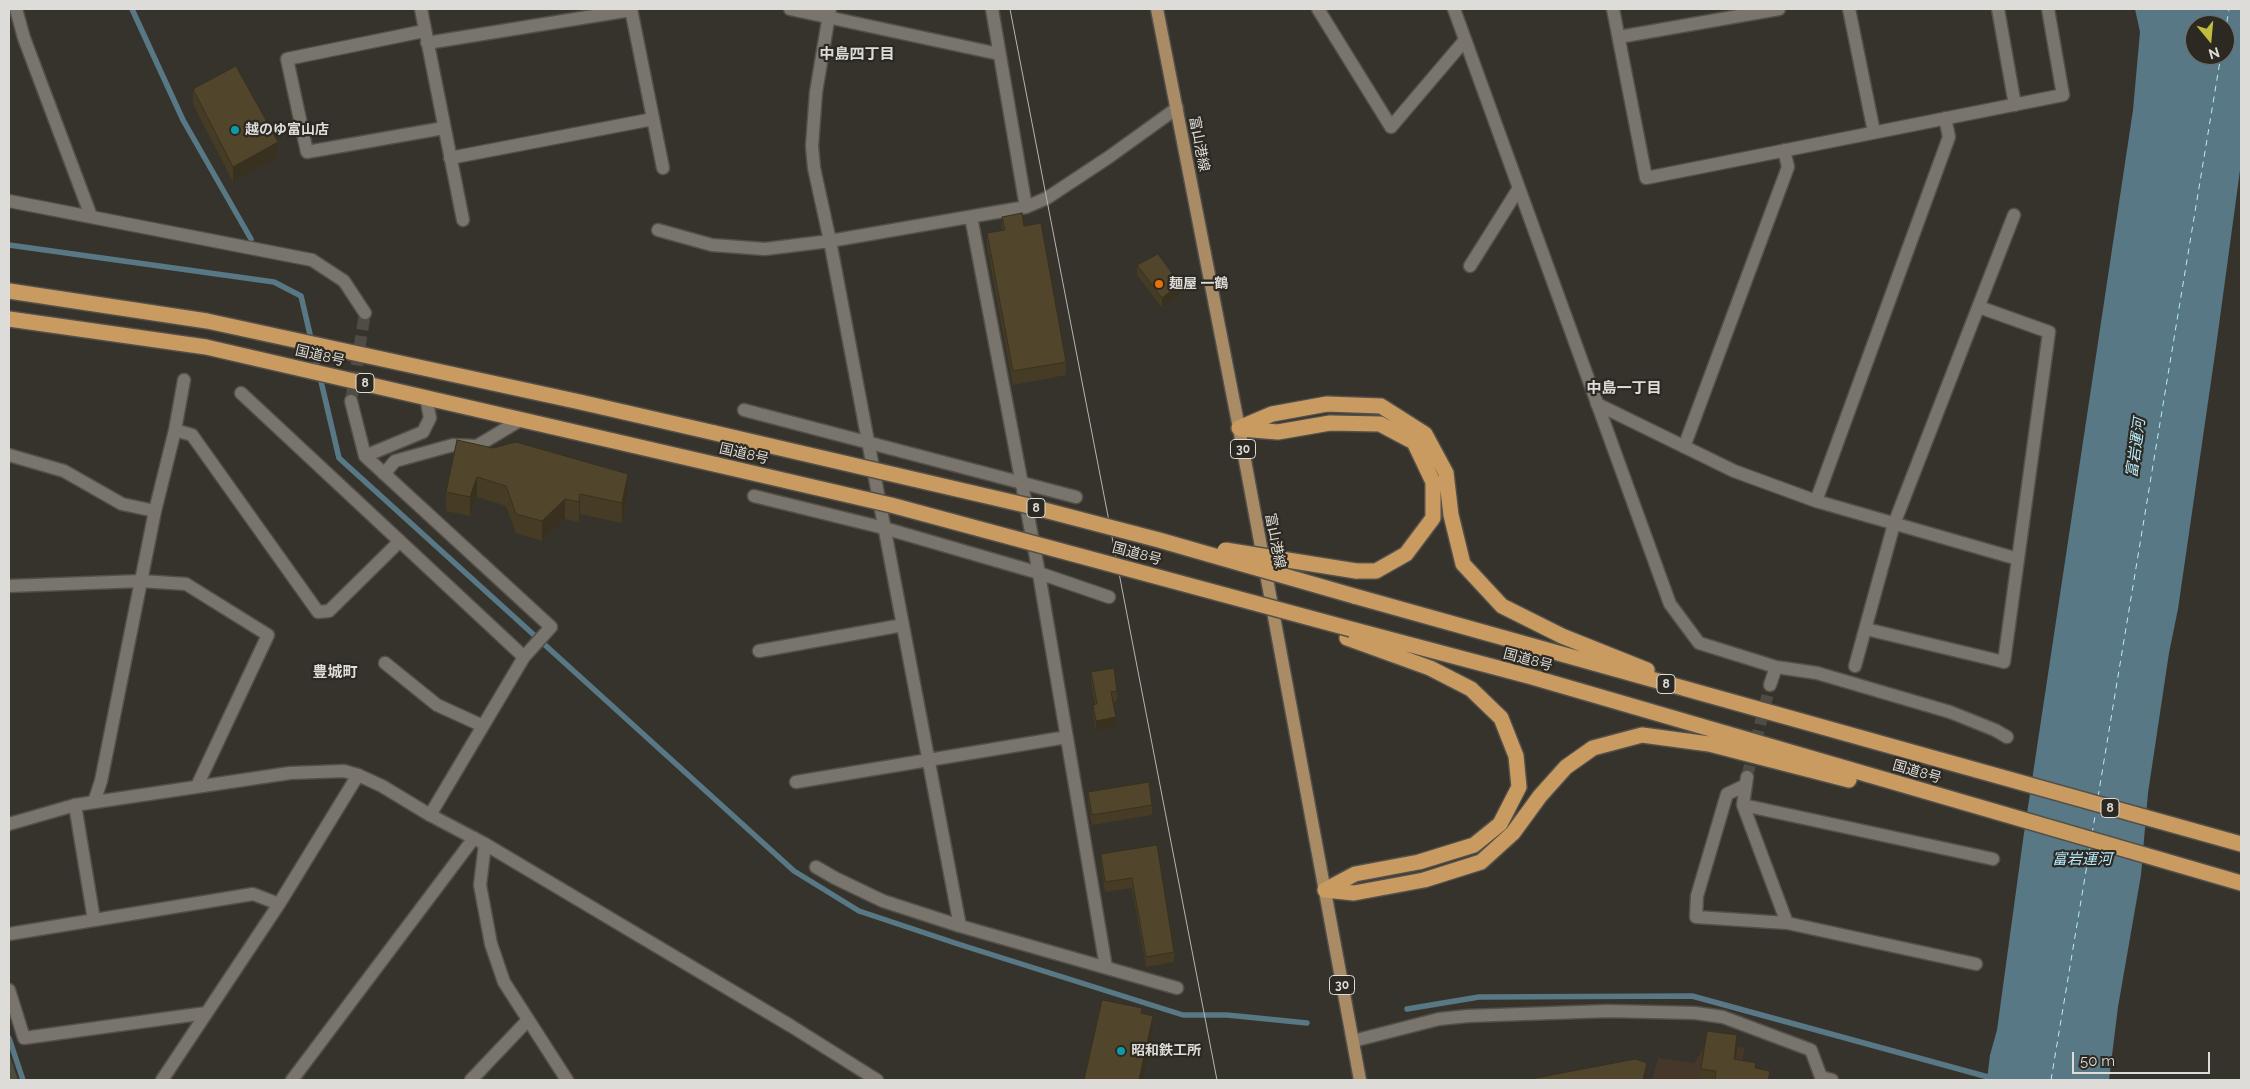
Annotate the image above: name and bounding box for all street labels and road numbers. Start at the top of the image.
street label: 富山港線 [1185,115,1213,173]
street label: 国道8号 [294,342,346,370]
road number: 8 [356,373,374,392]
road number: 30 [1230,439,1256,458]
street label: 国道8号 [718,440,770,468]
road number: 8 [1027,498,1045,518]
street label: 富山港線 [1261,512,1289,570]
street label: 国道8号 [1111,539,1163,569]
street label: 国道8号 [1502,645,1554,675]
road number: 8 [1657,674,1675,694]
street label: 国道8号 [1891,757,1943,787]
road number: 8 [2101,798,2119,818]
road number: 30 [1330,976,1354,994]

